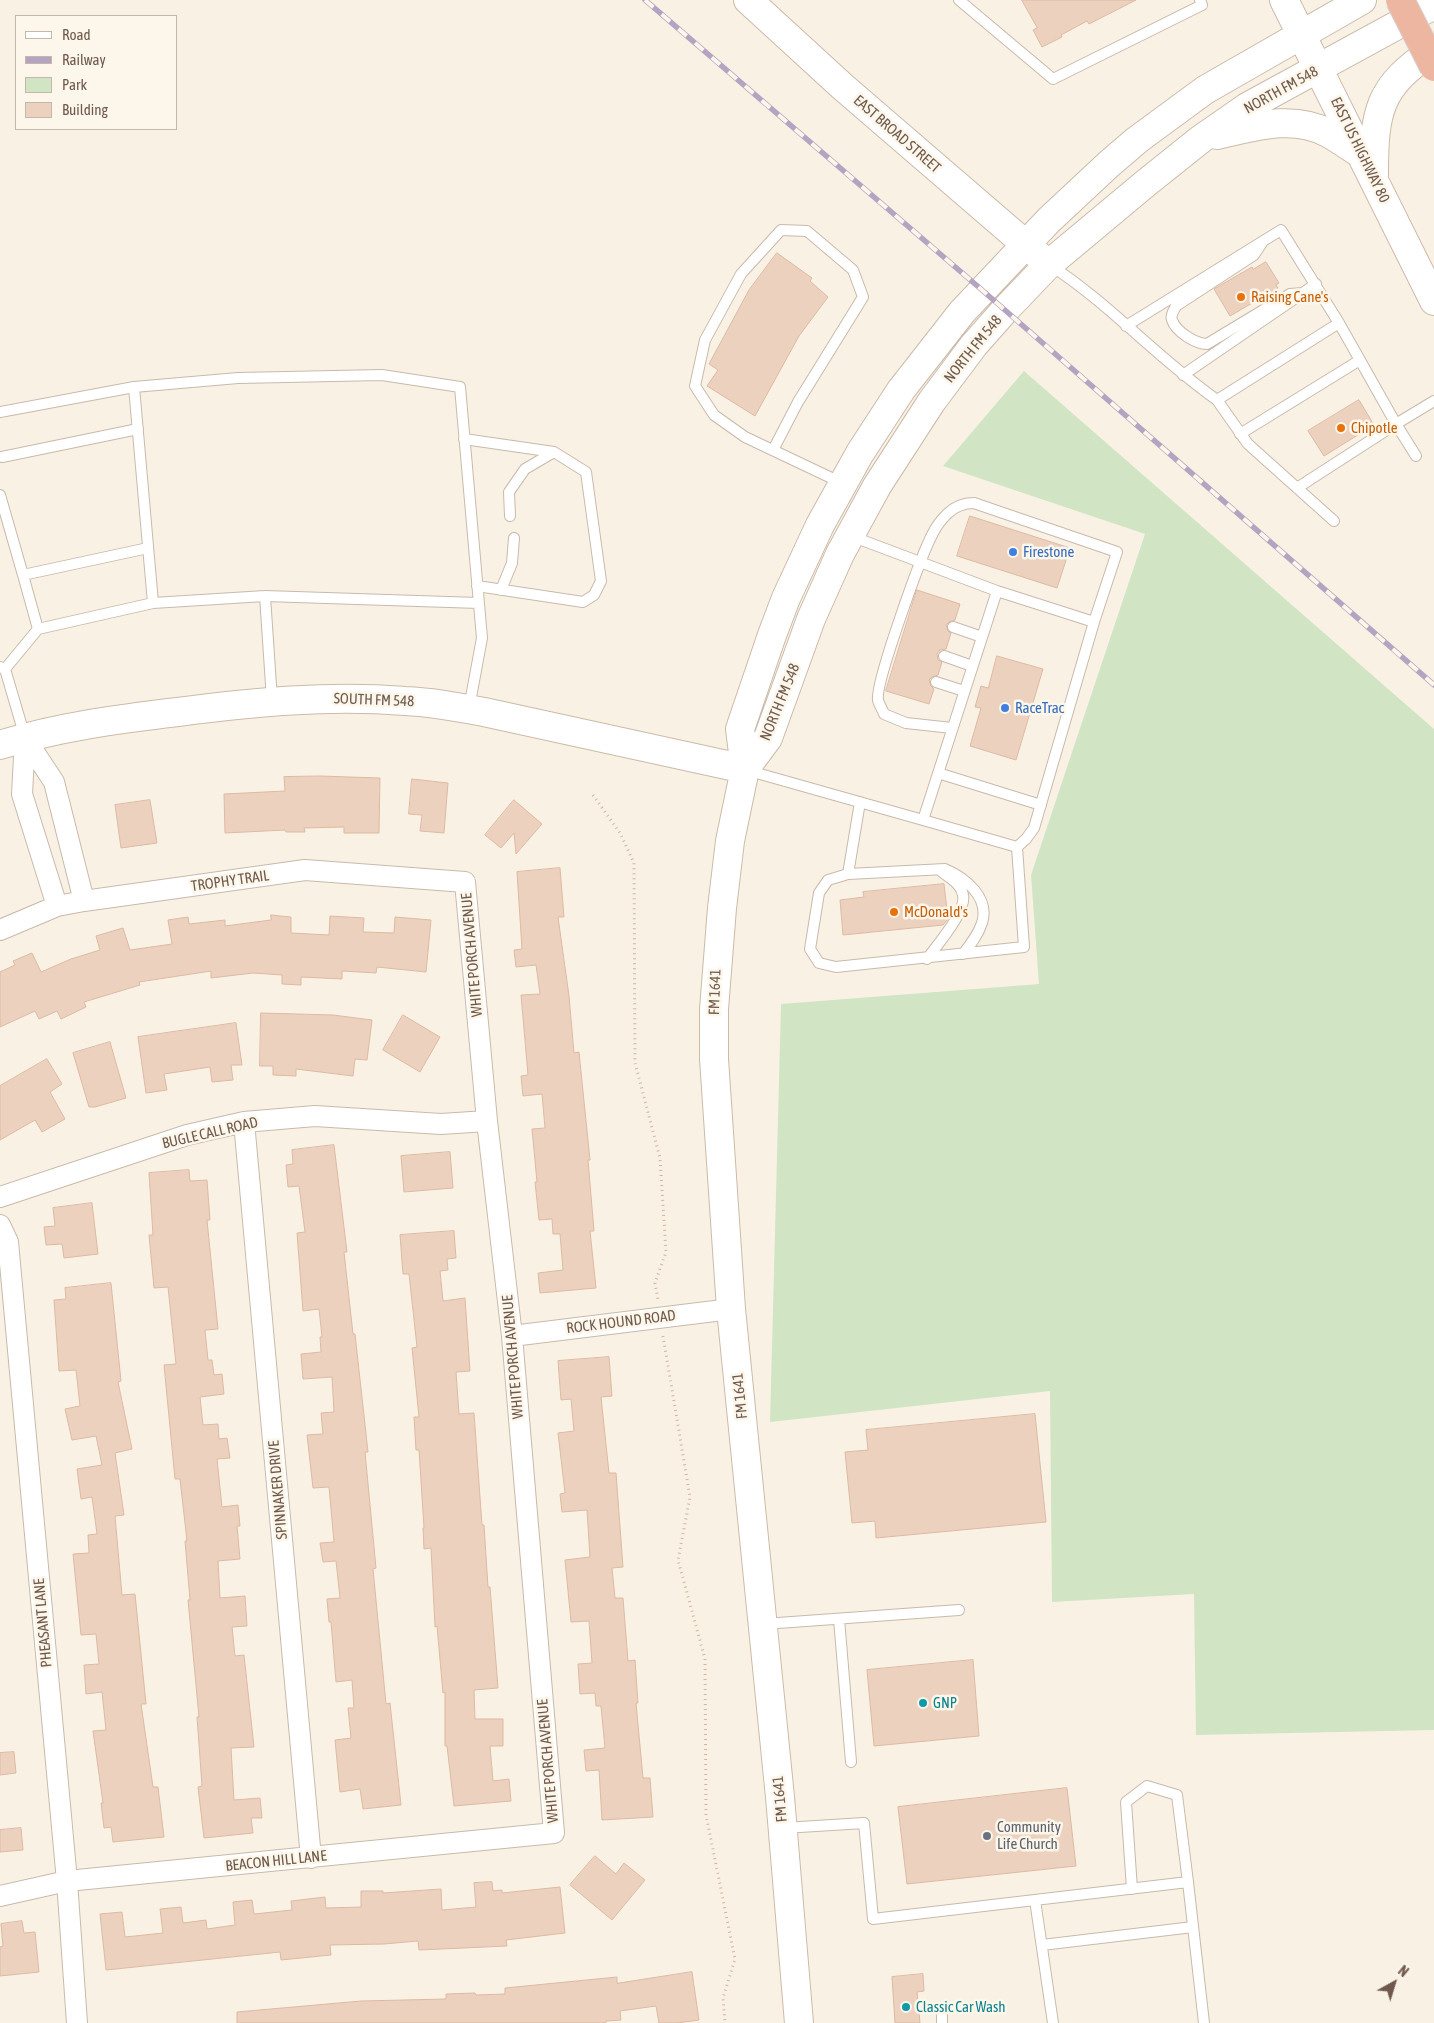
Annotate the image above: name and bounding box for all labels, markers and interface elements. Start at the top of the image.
legend [15,15,178,130]
text: Road [62,26,91,43]
text: Railway [62,51,106,68]
street label: NORTH FM 548 [1241,62,1321,118]
text: Park [62,76,87,93]
street label: EAST BROAD STREET [850,91,944,177]
street label: EAST US HIGHWAY 80 [1327,94,1393,206]
text: Building [62,101,108,118]
place label: Raising Cane's [1251,288,1329,306]
marker: Raising Cane's [1235,291,1247,303]
street label: NORTH FM 548 [940,312,1006,386]
place label: Chipotle [1351,419,1398,437]
marker: Chipotle [1335,422,1347,434]
place label: Firestone [1023,543,1074,561]
marker: Firestone [1007,546,1019,558]
street label: NORTH FM 548 [756,661,804,743]
street label: SOUTH FM 548 [333,690,415,710]
place label: RaceTrac [1015,699,1064,717]
marker: RaceTrac [999,702,1011,714]
street label: TROPHY TRAIL [190,867,270,895]
street label: WHITE PORCH AVENUE [458,892,486,1018]
place label: McDonald's [904,903,968,921]
marker: McDonald's [888,906,900,918]
street label: FM 1641 [705,969,725,1015]
street label: BUGLE CALL ROAD [160,1113,260,1153]
street label: WHITE PORCH AVENUE [499,1294,527,1420]
street label: ROCK HOUND ROAD [565,1306,677,1338]
street label: FM 1641 [729,1372,751,1420]
street label: SPINNAKER DRIVE [265,1440,291,1540]
street label: PHEASANT LANE [30,1578,56,1668]
place label: GNP [933,1694,957,1712]
marker: GNP [917,1697,929,1709]
street label: WHITE PORCH AVENUE [534,1698,562,1824]
street label: FM 1641 [769,1775,791,1823]
place label: Community Life Church [997,1818,1061,1853]
marker: Community Life Church [981,1830,993,1842]
street label: BEACON HILL LANE [225,1847,327,1875]
north arrow [1369,1958,1419,2008]
text: N [1395,1963,1412,1980]
place label: Classic Car Wash [916,1998,1006,2016]
marker: Classic Car Wash [900,2001,912,2013]

